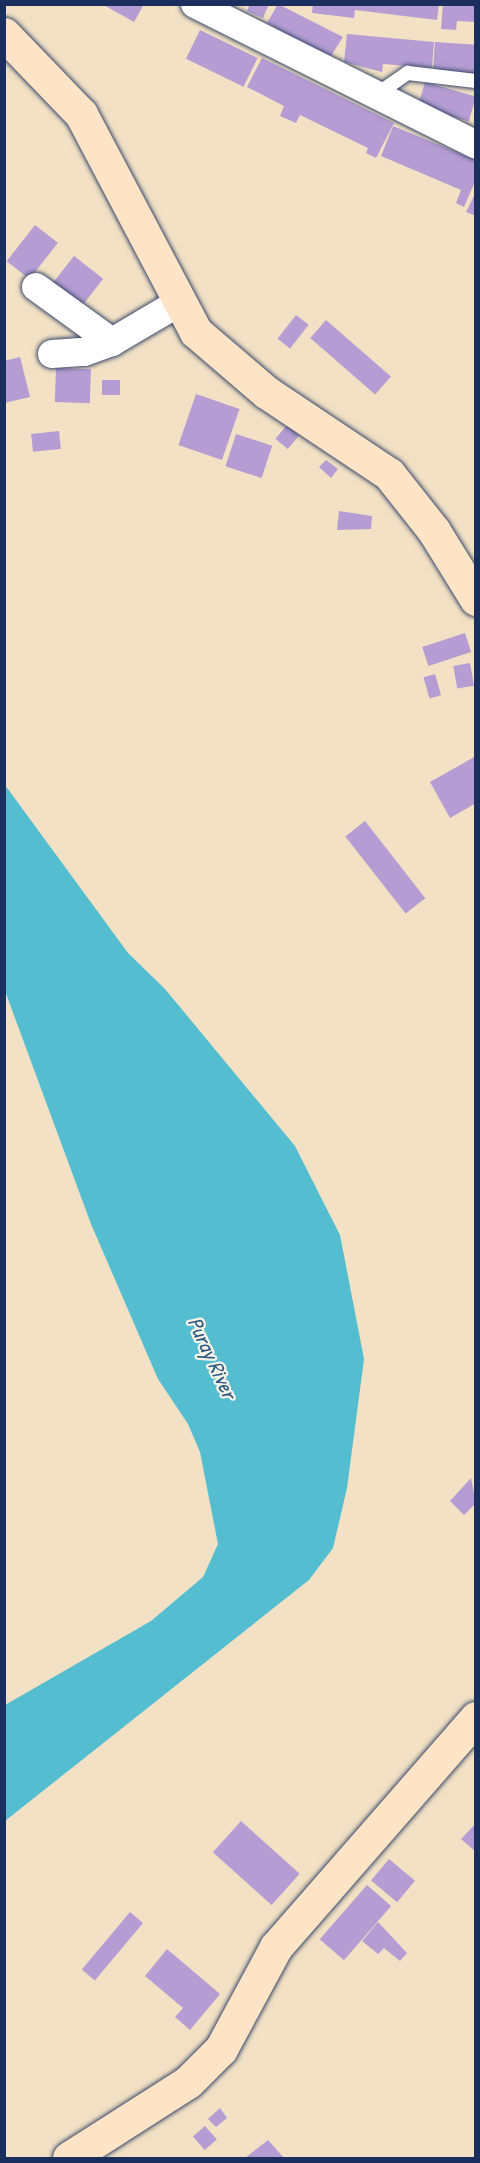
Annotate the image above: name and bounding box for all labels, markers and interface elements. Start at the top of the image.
water label: Puray River [182,1313,242,1403]

